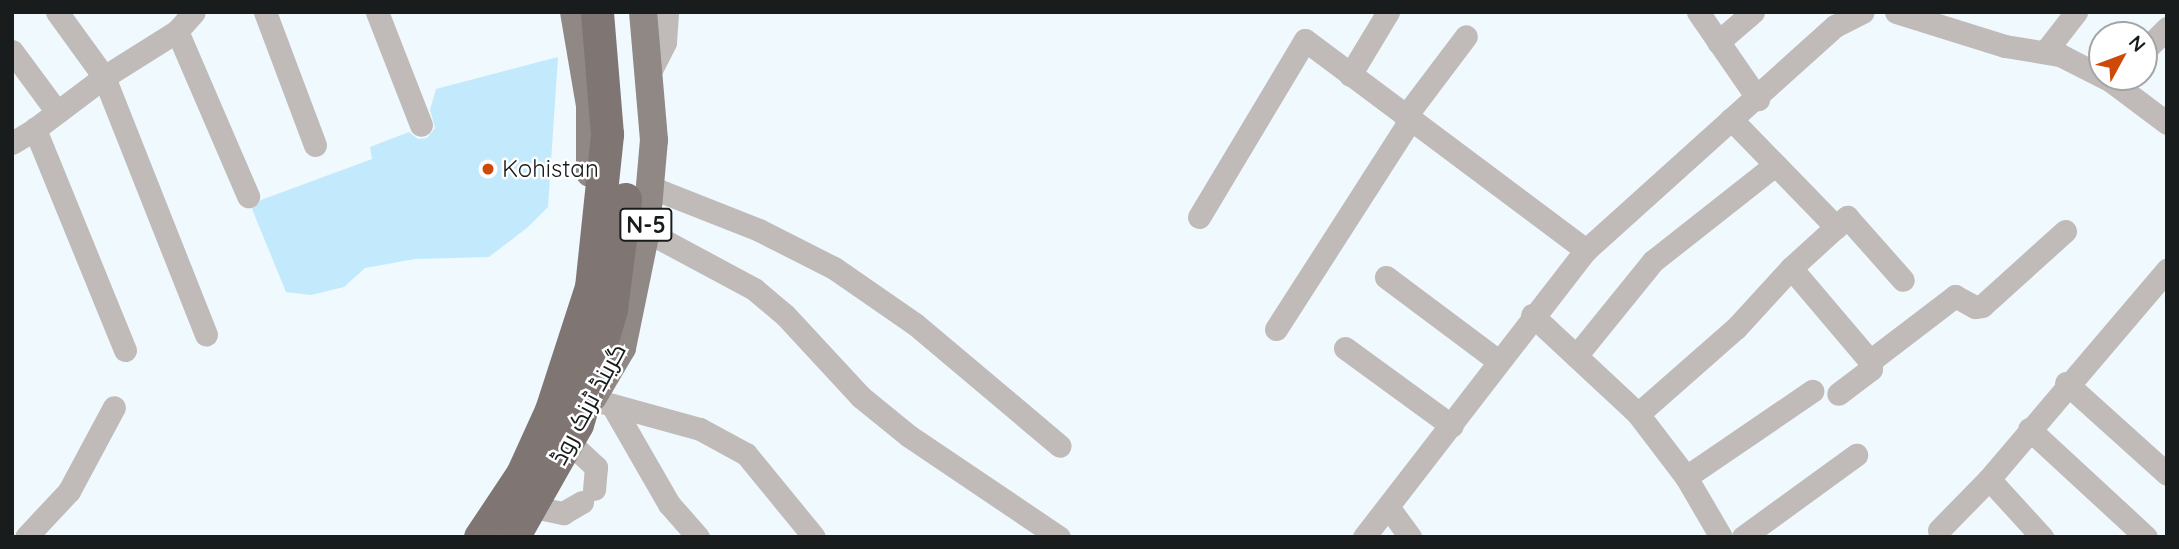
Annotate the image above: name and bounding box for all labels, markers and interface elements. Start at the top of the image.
north arrow [2088,21,2158,91]
text: N [2124,30,2151,57]
place label: Kohistan [502,155,599,183]
marker: Kohistan [480,161,496,177]
road number: N-5 [618,206,674,244]
street label: گرینڈ ٹرنک روڈ [544,338,632,470]

